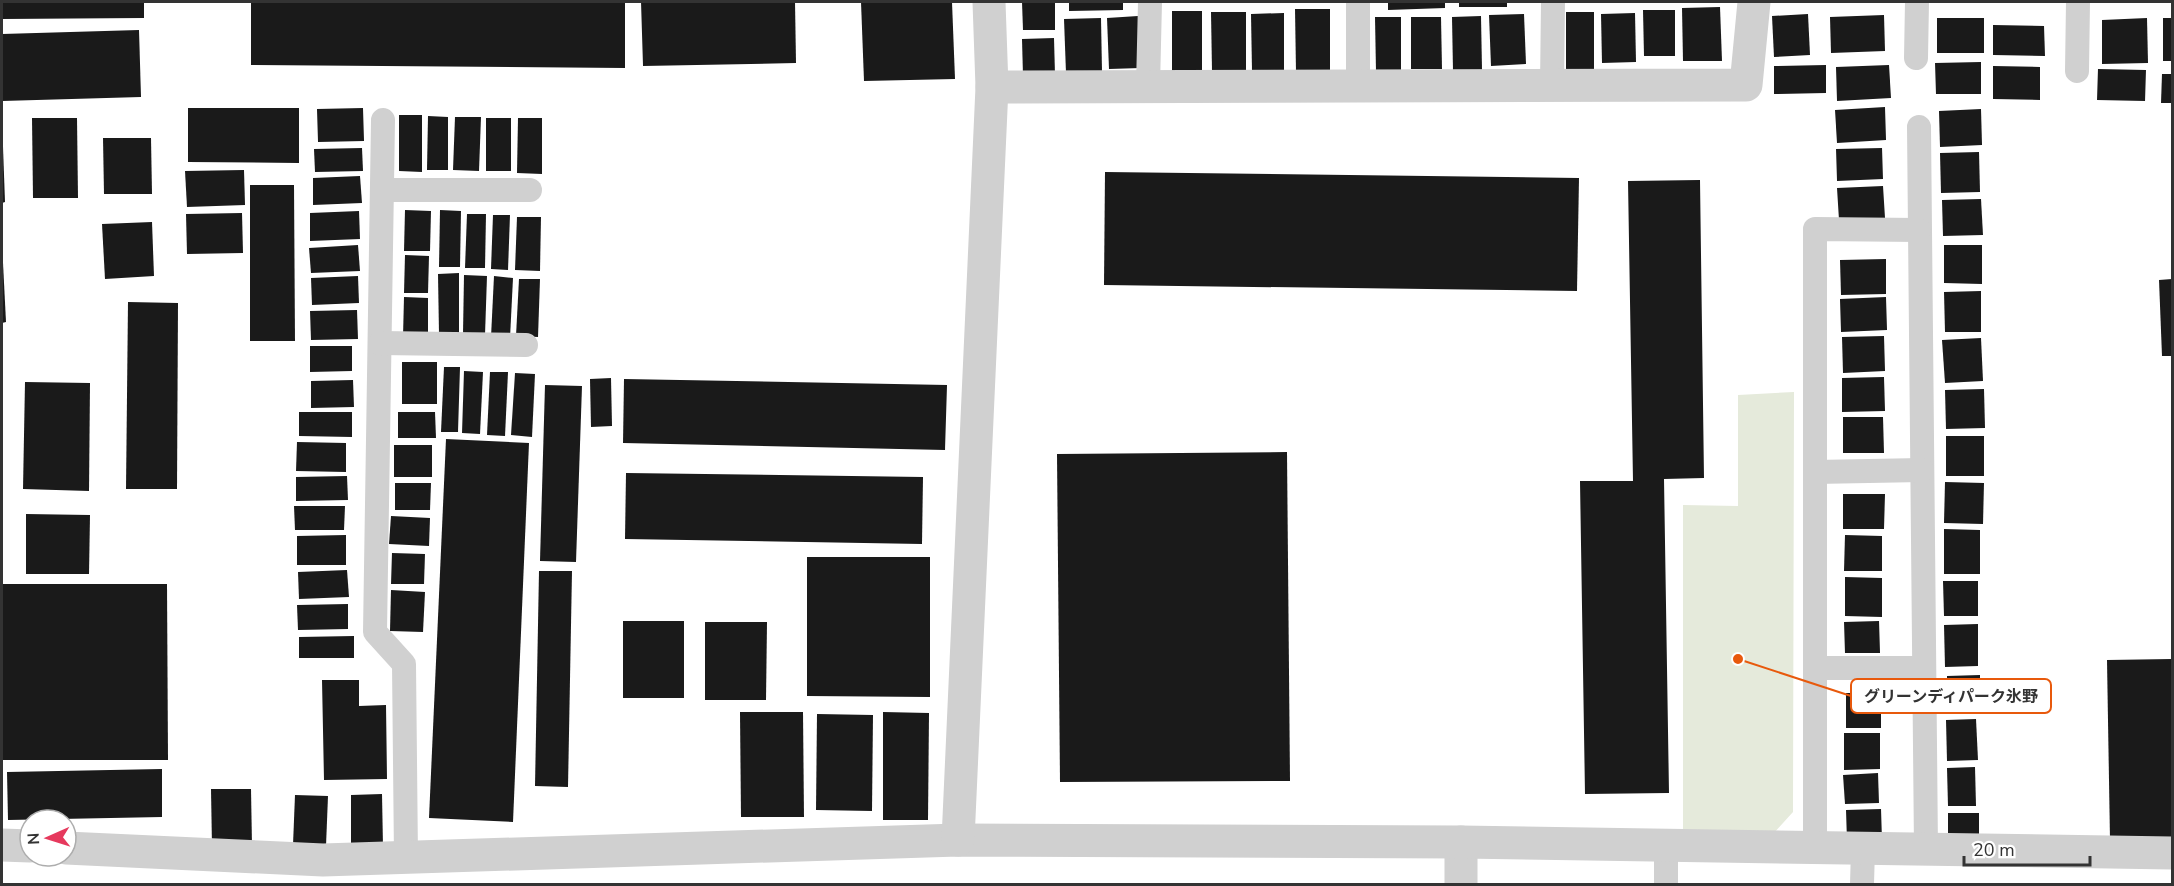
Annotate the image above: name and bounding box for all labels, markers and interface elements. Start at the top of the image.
callout: グリーンディパーク氷野 [1851,679,2051,713]
text: グリーンディパーク氷野 [1864,686,2038,708]
north arrow [18,808,78,868]
scale bar [1964,829,2090,867]
text: N [23,832,45,845]
text: 20 m [1973,838,2015,862]

